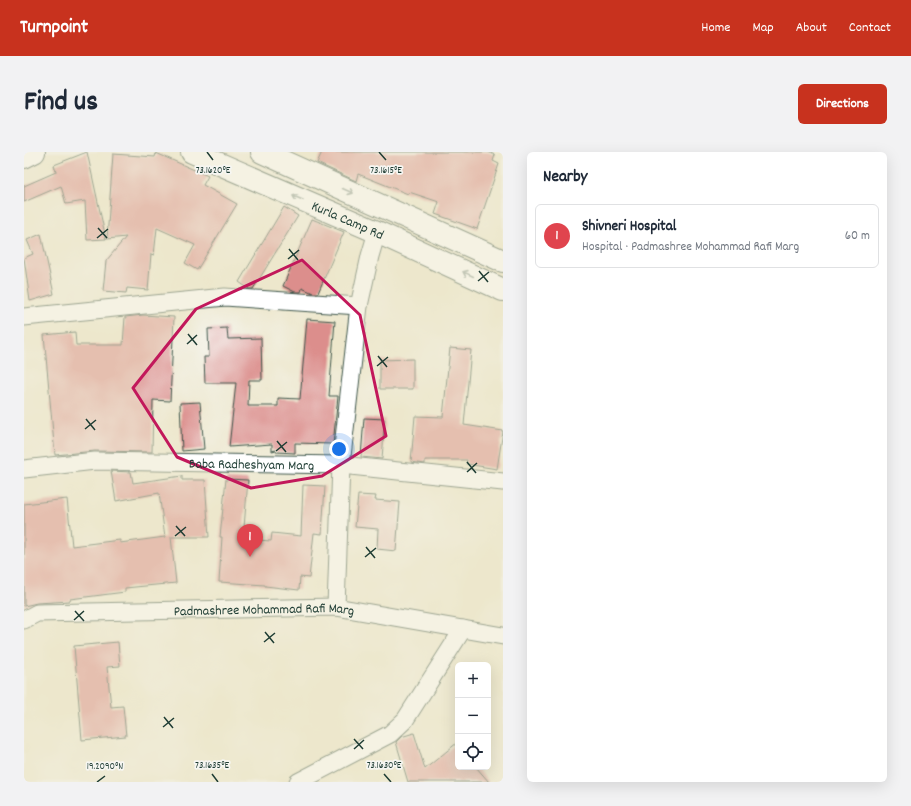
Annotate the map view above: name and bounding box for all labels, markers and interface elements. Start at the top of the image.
text: Turnpoint [20,15,88,42]
text: Home [701,18,730,38]
text: Map [752,18,774,38]
text: About [796,18,827,38]
text: Contact [849,18,891,38]
text: Find us [24,84,98,124]
button: Directions [798,84,887,124]
text: 73.1620°E [196,164,231,178]
text: 73.1615°E [370,164,402,178]
text: Nearby [543,166,587,190]
one-way arrow [342,188,354,195]
one-way arrow [292,194,304,201]
street label: Kurla Camp Rd [308,197,387,246]
text: Shivneri Hospital [582,216,676,238]
text: 1 [556,227,558,246]
text: 60 m [845,227,870,246]
text: Hospital · Padmashree Mohammad Rafi Marg [582,238,799,257]
one-way arrow [462,270,474,277]
your location [329,439,349,459]
street label: Baba Radheshyam Marg [189,455,314,477]
pin: 1 [237,524,263,557]
street label: Padmashree Mohammad Rafi Marg [173,599,356,622]
map controls [455,662,491,770]
button: + [455,662,491,698]
button: − [455,698,491,734]
button: locate [455,734,491,770]
text: 73.1635°E [195,759,229,773]
text: 73.1630°E [367,759,402,773]
text: 19.2090°N [87,760,123,774]

